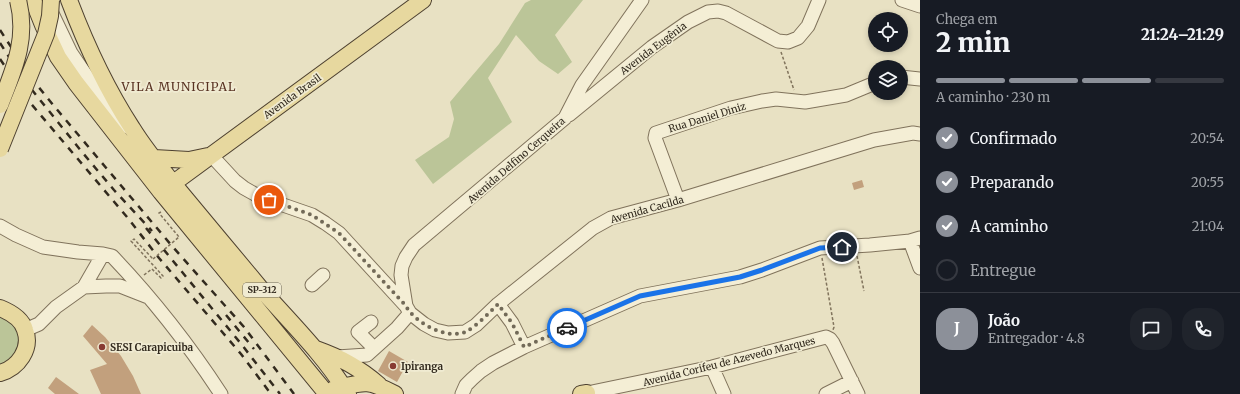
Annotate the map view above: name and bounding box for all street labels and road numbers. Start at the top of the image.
street label: Avenida Eugênia [617,19,690,78]
street label: Avenida Brasil [260,71,324,122]
street label: Rua Daniel Diniz [667,99,748,135]
street label: Avenida Delfino Cerqueira [464,114,568,207]
street label: Avenida Cacilda [608,193,686,226]
road number: SP-312 [243,283,281,297]
street label: Avenida Corifeu de Azevedo Marques [641,334,817,389]

